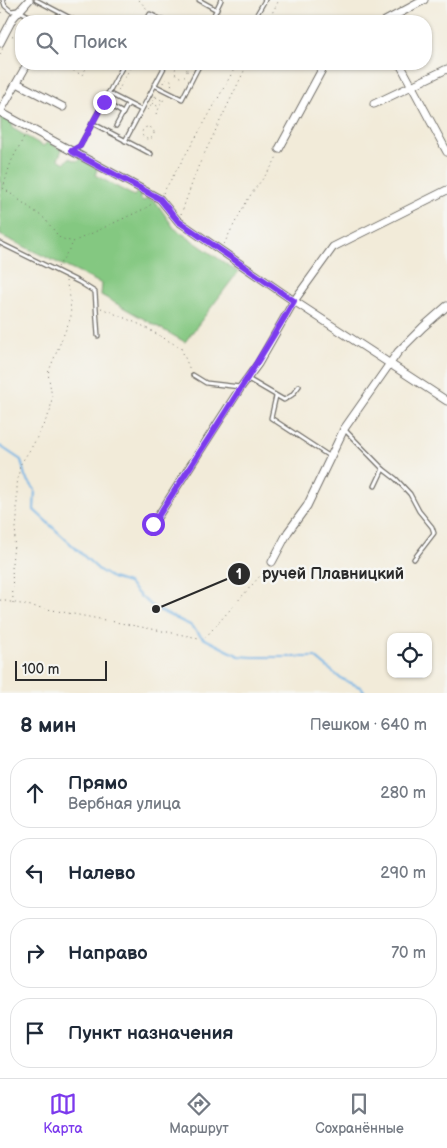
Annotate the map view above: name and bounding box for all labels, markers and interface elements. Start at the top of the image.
search box [15,15,432,70]
icon: search [33,29,61,57]
text: Поиск [73,31,127,54]
route end [93,91,116,114]
route start [142,513,165,536]
callout: ручей Плавницкий [227,558,414,589]
text: 1 [236,565,242,584]
text: ручей Плавницкий [262,565,404,584]
map controls [387,633,432,678]
button: locate [387,633,432,678]
scale bar [15,658,108,681]
text: 100 m [22,661,59,678]
text: 8 мин [20,713,76,738]
text: Пешком · 640 m [310,716,427,735]
text: Прямо [68,772,128,795]
icon: ahead [21,779,49,807]
text: 280 m [380,784,426,803]
text: Вербная улица [68,795,181,814]
icon: left [21,859,49,887]
text: Налево [68,862,135,885]
text: 290 m [380,864,426,883]
icon: right [21,939,49,967]
text: Направо [68,942,148,965]
text: 70 m [391,944,426,963]
icon: arrive [21,1019,49,1047]
text: Пункт назначения [68,1022,233,1045]
tab: Карта [43,1090,83,1137]
tab: Маршрут [169,1090,229,1137]
tab: Сохранённые [315,1090,404,1137]

